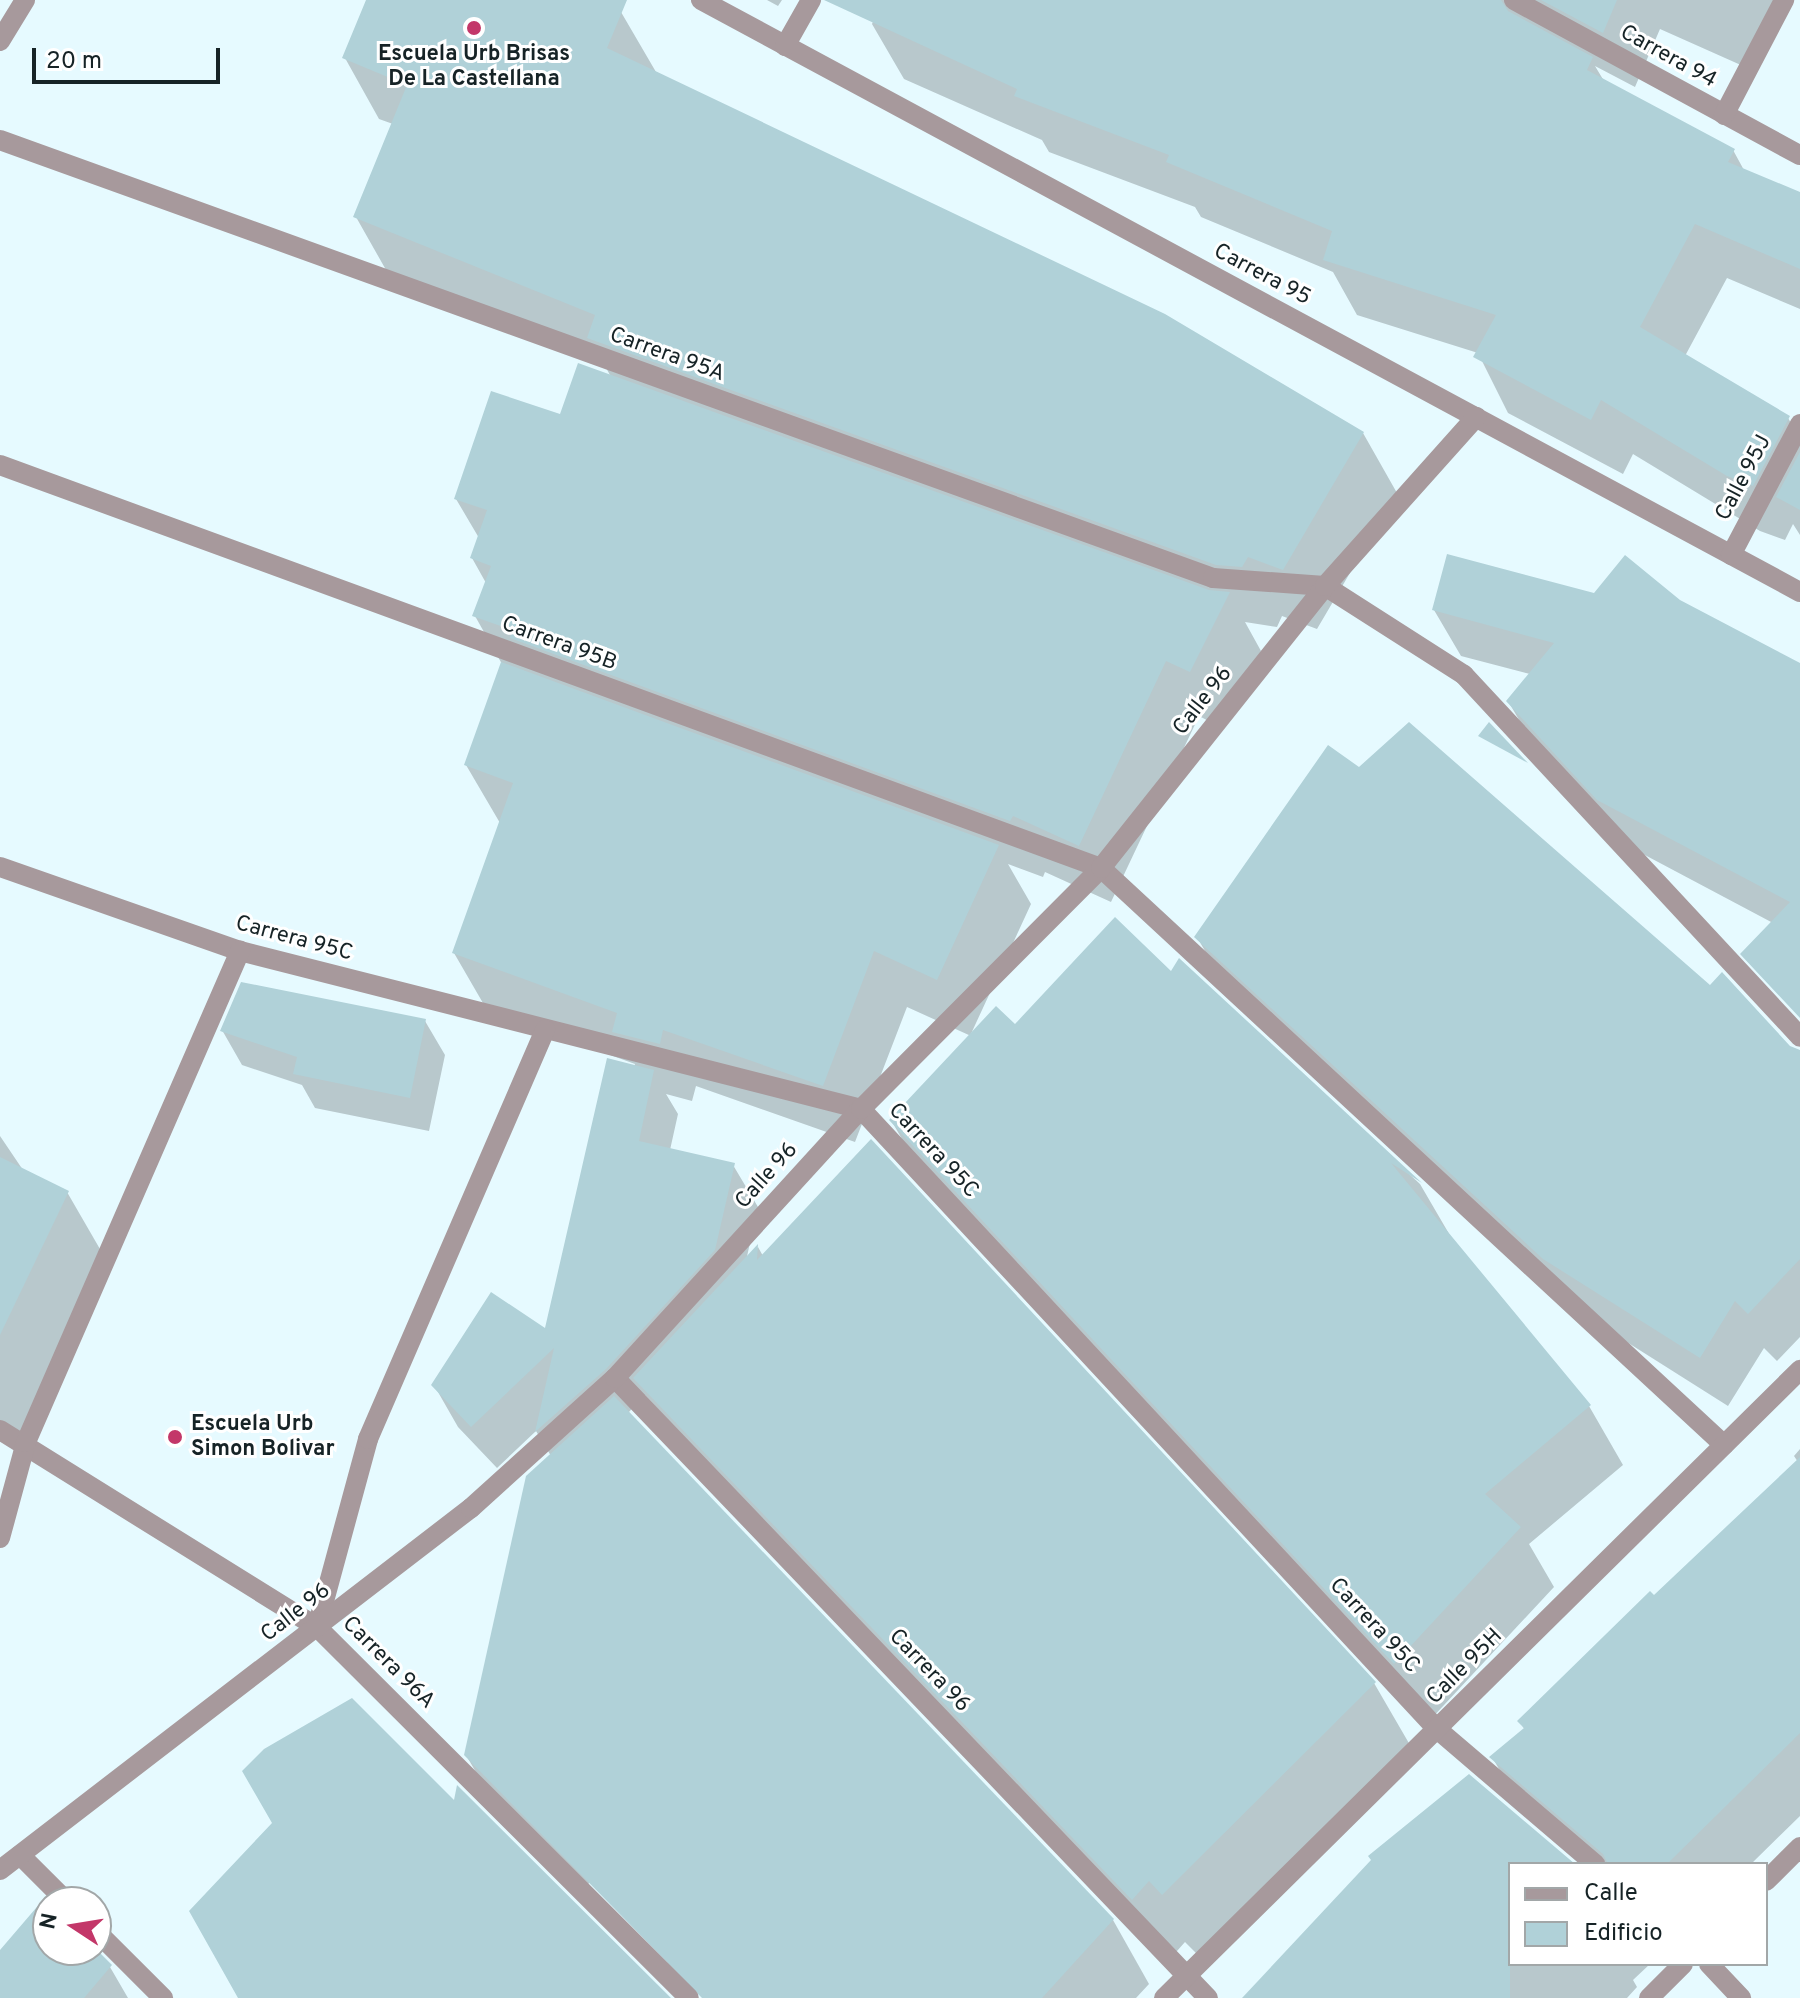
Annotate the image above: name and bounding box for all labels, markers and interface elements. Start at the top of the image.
marker: Escuela Urb Brisas De La Castellana [465,19,483,37]
street label: Carrera 94 [1615,20,1721,94]
scale bar [36,32,224,82]
place label: Escuela Urb Brisas De La Castellana [378,41,570,92]
text: 20 m [46,47,102,77]
street label: Carrera 95 [1209,238,1315,312]
street label: Carrera 95A [606,322,728,388]
street label: Calle 95J [1710,431,1778,525]
street label: Carrera 95B [498,611,620,677]
street label: Calle 96 [1168,661,1238,741]
street label: Carrera 95C [232,911,356,967]
street label: Carrera 95C [882,1098,984,1204]
street label: Calle 96 [730,1137,804,1215]
place label: Escuela Urb Simon Bolivar [191,1411,335,1462]
marker: Escuela Urb Simon Bolivar [166,1428,184,1446]
street label: Carrera 95C [1323,1573,1425,1679]
street label: Calle 96 [256,1578,336,1648]
street label: Carrera 96A [336,1611,440,1715]
street label: Carrera 96 [883,1624,975,1718]
street label: Calle 95H [1422,1624,1508,1710]
legend [1508,1862,1768,1966]
text: Calle [1584,1879,1638,1909]
north arrow [32,1886,112,1966]
text: N [35,1911,65,1932]
text: Edificio [1584,1919,1663,1949]

